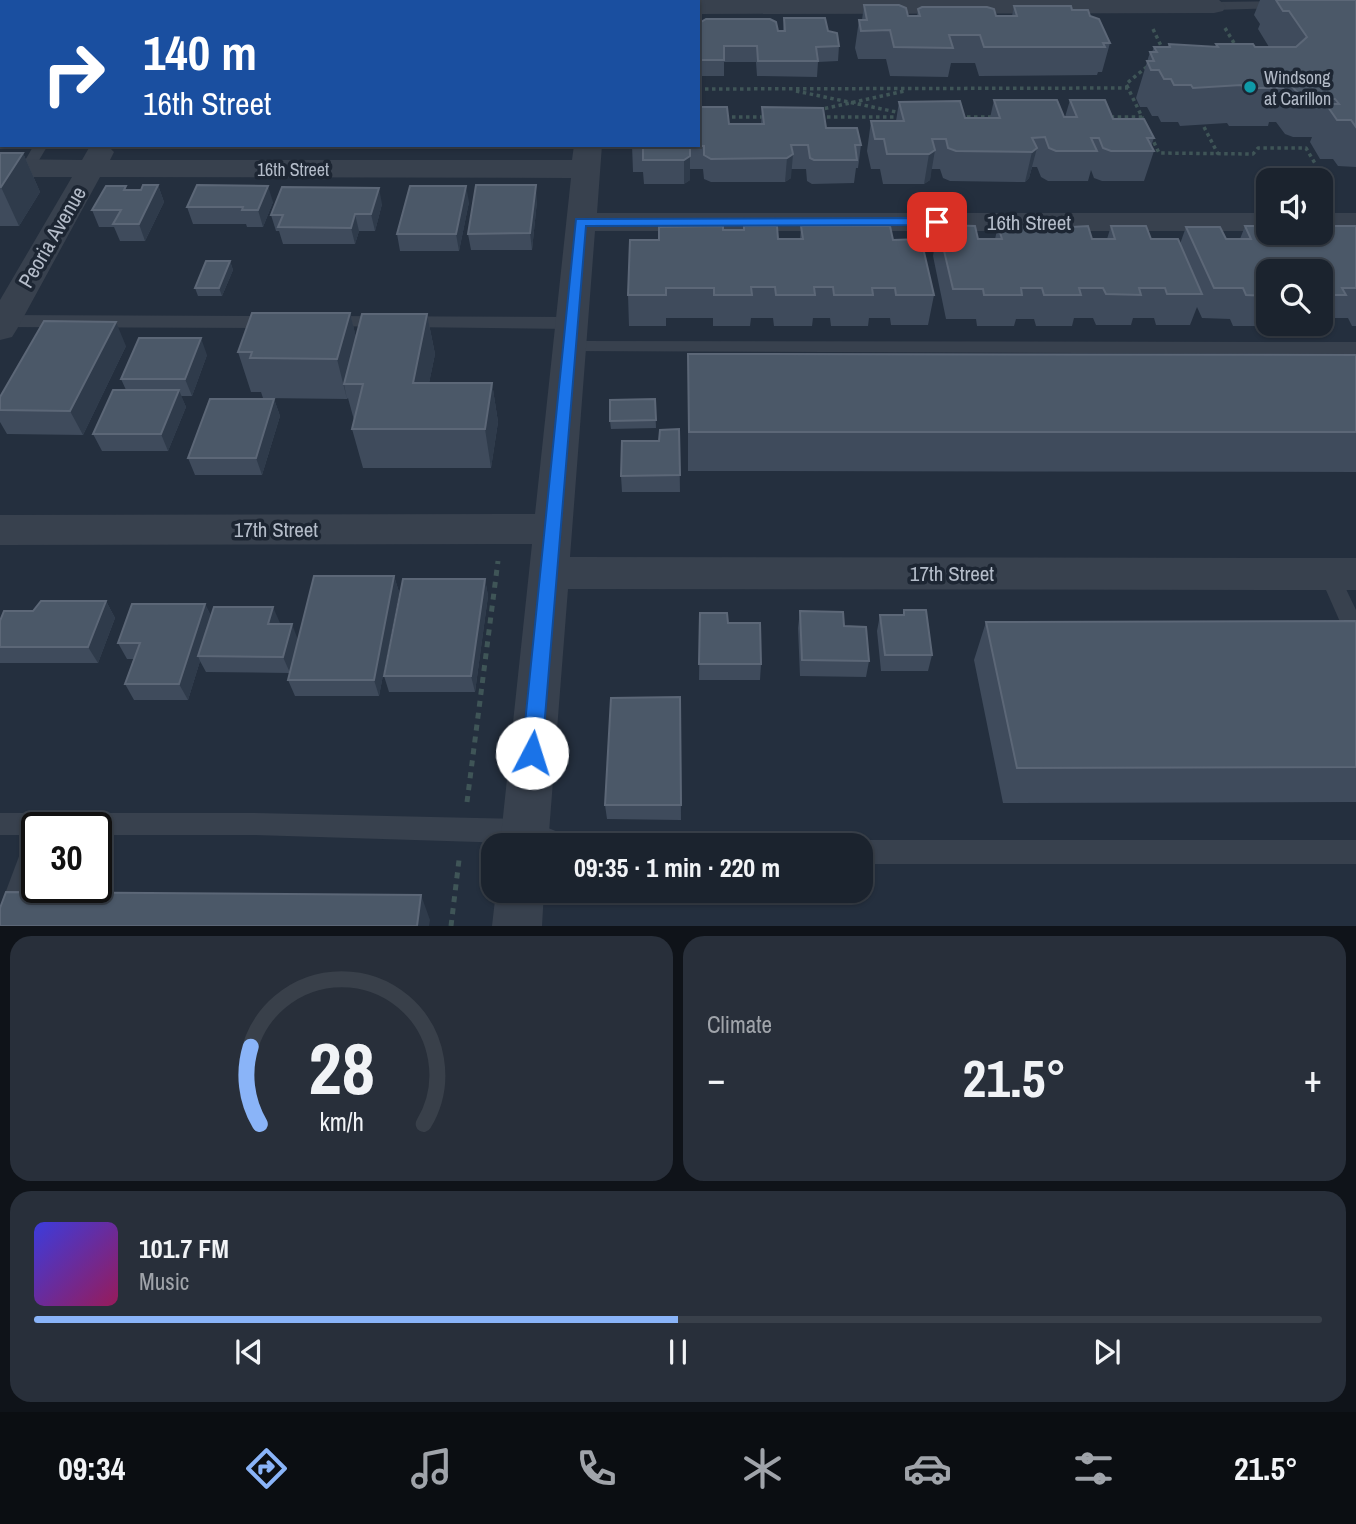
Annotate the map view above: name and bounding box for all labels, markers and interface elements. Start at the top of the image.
text: 140 m [143,19,257,85]
icon: right [28,28,119,119]
place label: Windsong at Carillon [1264,65,1331,111]
marker: Windsong at Carillon [1242,79,1258,95]
text: 16th Street [143,82,271,125]
street label: 16th Street [257,157,329,182]
map controls [1256,168,1333,336]
button: sound [1256,168,1333,245]
street label: Peoria Avenue [11,181,93,293]
pin [907,192,967,252]
icon: arrive [918,203,956,241]
street label: 16th Street [987,208,1071,237]
button: search [1256,259,1333,336]
street label: 17th Street [234,515,318,544]
street label: 17th Street [910,559,994,588]
position arrow [495,716,569,790]
speed limit sign: 30 [21,812,112,903]
text: 09:35 · 1 min · 220 m [574,850,780,885]
text: Climate [707,1009,772,1040]
text: 28 [308,1020,375,1118]
text: 21.5° [963,1043,1066,1113]
text: − [707,1053,725,1104]
text: + [1304,1053,1322,1104]
text: km/h [319,1105,364,1139]
text: 101.7 FM [139,1231,229,1266]
text: Music [139,1266,189,1297]
icon: previous [230,1333,268,1371]
icon: pause [659,1333,697,1371]
icon: next [1088,1333,1126,1371]
icon: directions [242,1444,291,1493]
icon: music [407,1444,456,1493]
icon: phone [572,1444,621,1493]
icon: climate [738,1444,787,1493]
icon: car [903,1444,952,1493]
icon: filters [1069,1444,1118,1493]
text: 09:34 [58,1447,125,1490]
text: 21.5° [1234,1447,1298,1490]

